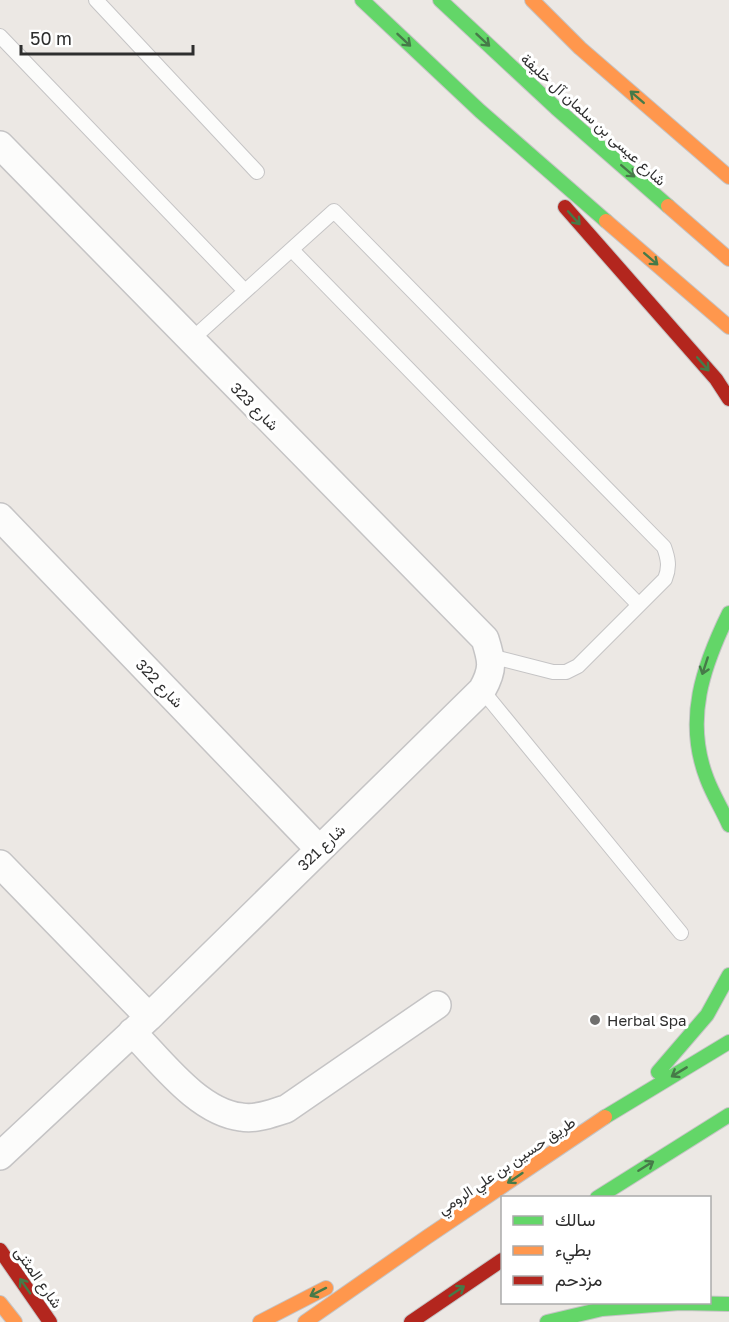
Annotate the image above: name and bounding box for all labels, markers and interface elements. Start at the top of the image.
scale bar [21,18,194,56]
text: 50 m [30,27,72,49]
one-way arrow [397,33,412,47]
one-way arrow [475,33,490,47]
street label: شارع عيسى بن سلمان آل خليفة [516,49,670,191]
one-way arrow [630,90,645,104]
one-way arrow [620,164,635,178]
one-way arrow [567,210,581,225]
one-way arrow [643,252,658,266]
one-way arrow [697,356,710,372]
street label: شارع 323 [225,378,283,436]
street label: شارع 322 [130,655,187,713]
one-way arrow [699,656,710,675]
street label: شارع 321 [294,820,351,876]
place label: Herbal Spa [607,1011,687,1029]
marker: Herbal Spa [588,1013,602,1027]
one-way arrow [671,1066,688,1078]
street label: طريق حسين بن علي الرومي [434,1112,581,1222]
one-way arrow [637,1159,654,1171]
one-way arrow [507,1172,524,1184]
legend [501,1196,711,1304]
text: سالك [555,1208,595,1230]
text: بطيء [555,1238,591,1265]
street label: شارع المثنى [9,1243,67,1313]
text: مزدحم [555,1268,602,1292]
one-way arrow [19,1278,31,1294]
one-way arrow [448,1285,464,1297]
one-way arrow [310,1287,328,1299]

